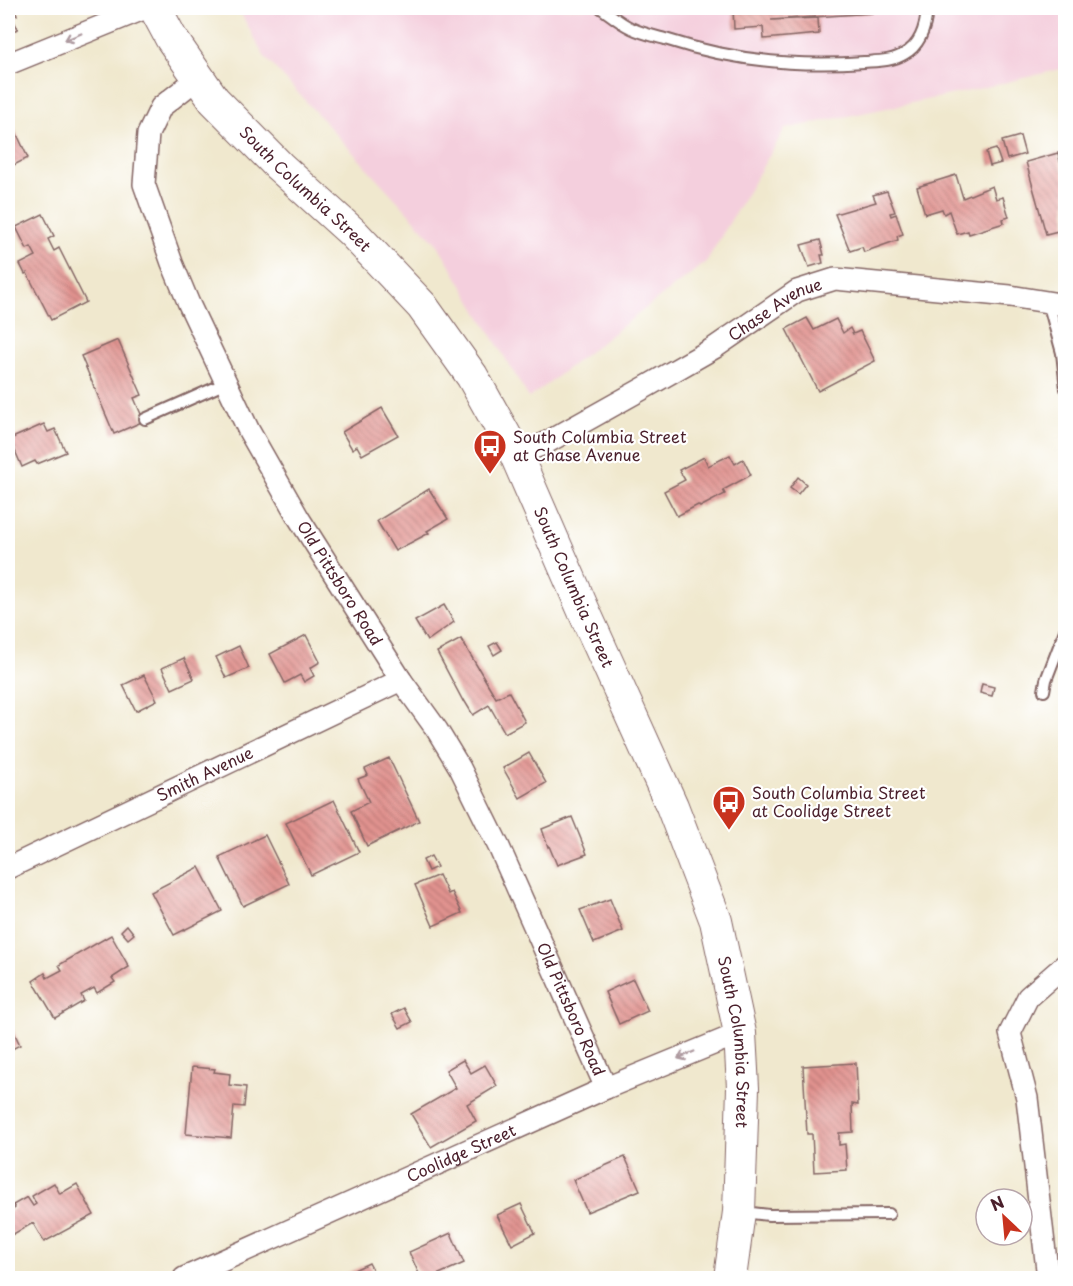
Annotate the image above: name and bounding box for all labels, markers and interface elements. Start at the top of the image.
one-way arrow [64,32,82,43]
street label: South Columbia Street [235,120,378,257]
street label: Chase Avenue [722,271,825,346]
place label: South Columbia Street at Chase Avenue [513,424,687,466]
bus stop icon: South Columbia Street at Chase Avenue [472,428,508,475]
street label: South Columbia Street [529,502,621,671]
street label: Old Pittsboro Road [292,515,389,650]
street label: Smith Avenue [152,739,257,806]
place label: South Columbia Street at Coolidge Street [752,780,926,822]
bus stop icon: South Columbia Street at Coolidge Street [711,784,747,831]
street label: Old Pittsboro Road [532,938,612,1079]
street label: South Columbia Street [713,954,756,1129]
one-way arrow [677,1050,695,1061]
street label: Coolidge Street [402,1117,520,1187]
north arrow [974,1187,1034,1247]
text: N [986,1189,1008,1216]

